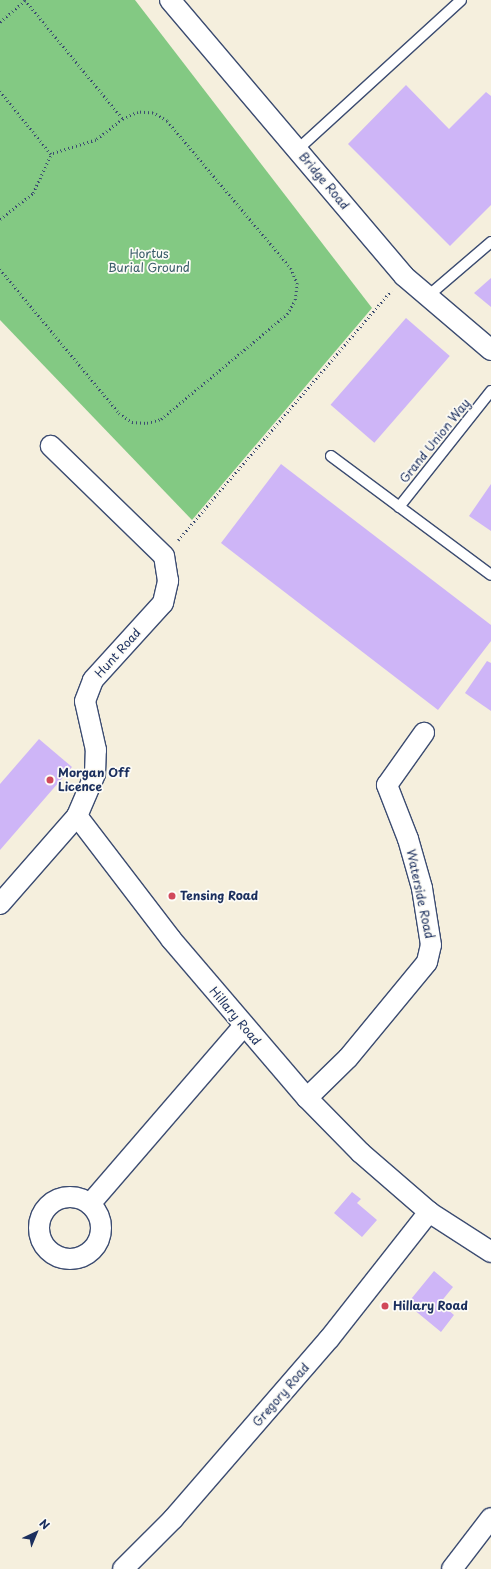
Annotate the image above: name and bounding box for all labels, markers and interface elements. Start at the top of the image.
street label: Bridge Road [296,150,352,212]
park label: Hortus Burial Ground [108,247,190,275]
street label: Grand Union Way [397,396,473,486]
street label: Hunt Road [92,625,144,681]
place label: Morgan Off Licence [58,766,130,794]
marker: Morgan Off Licence [45,775,55,785]
street label: Waterside Road [404,848,436,940]
place label: Tensing Road [180,889,259,903]
marker: Tensing Road [167,891,177,901]
street label: Hillary Road [206,984,264,1048]
place label: Hillary Road [393,1299,468,1313]
marker: Hillary Road [380,1301,390,1311]
street label: Gregory Road [250,1360,312,1430]
north arrow [16,1513,56,1553]
text: N [36,1515,54,1533]

